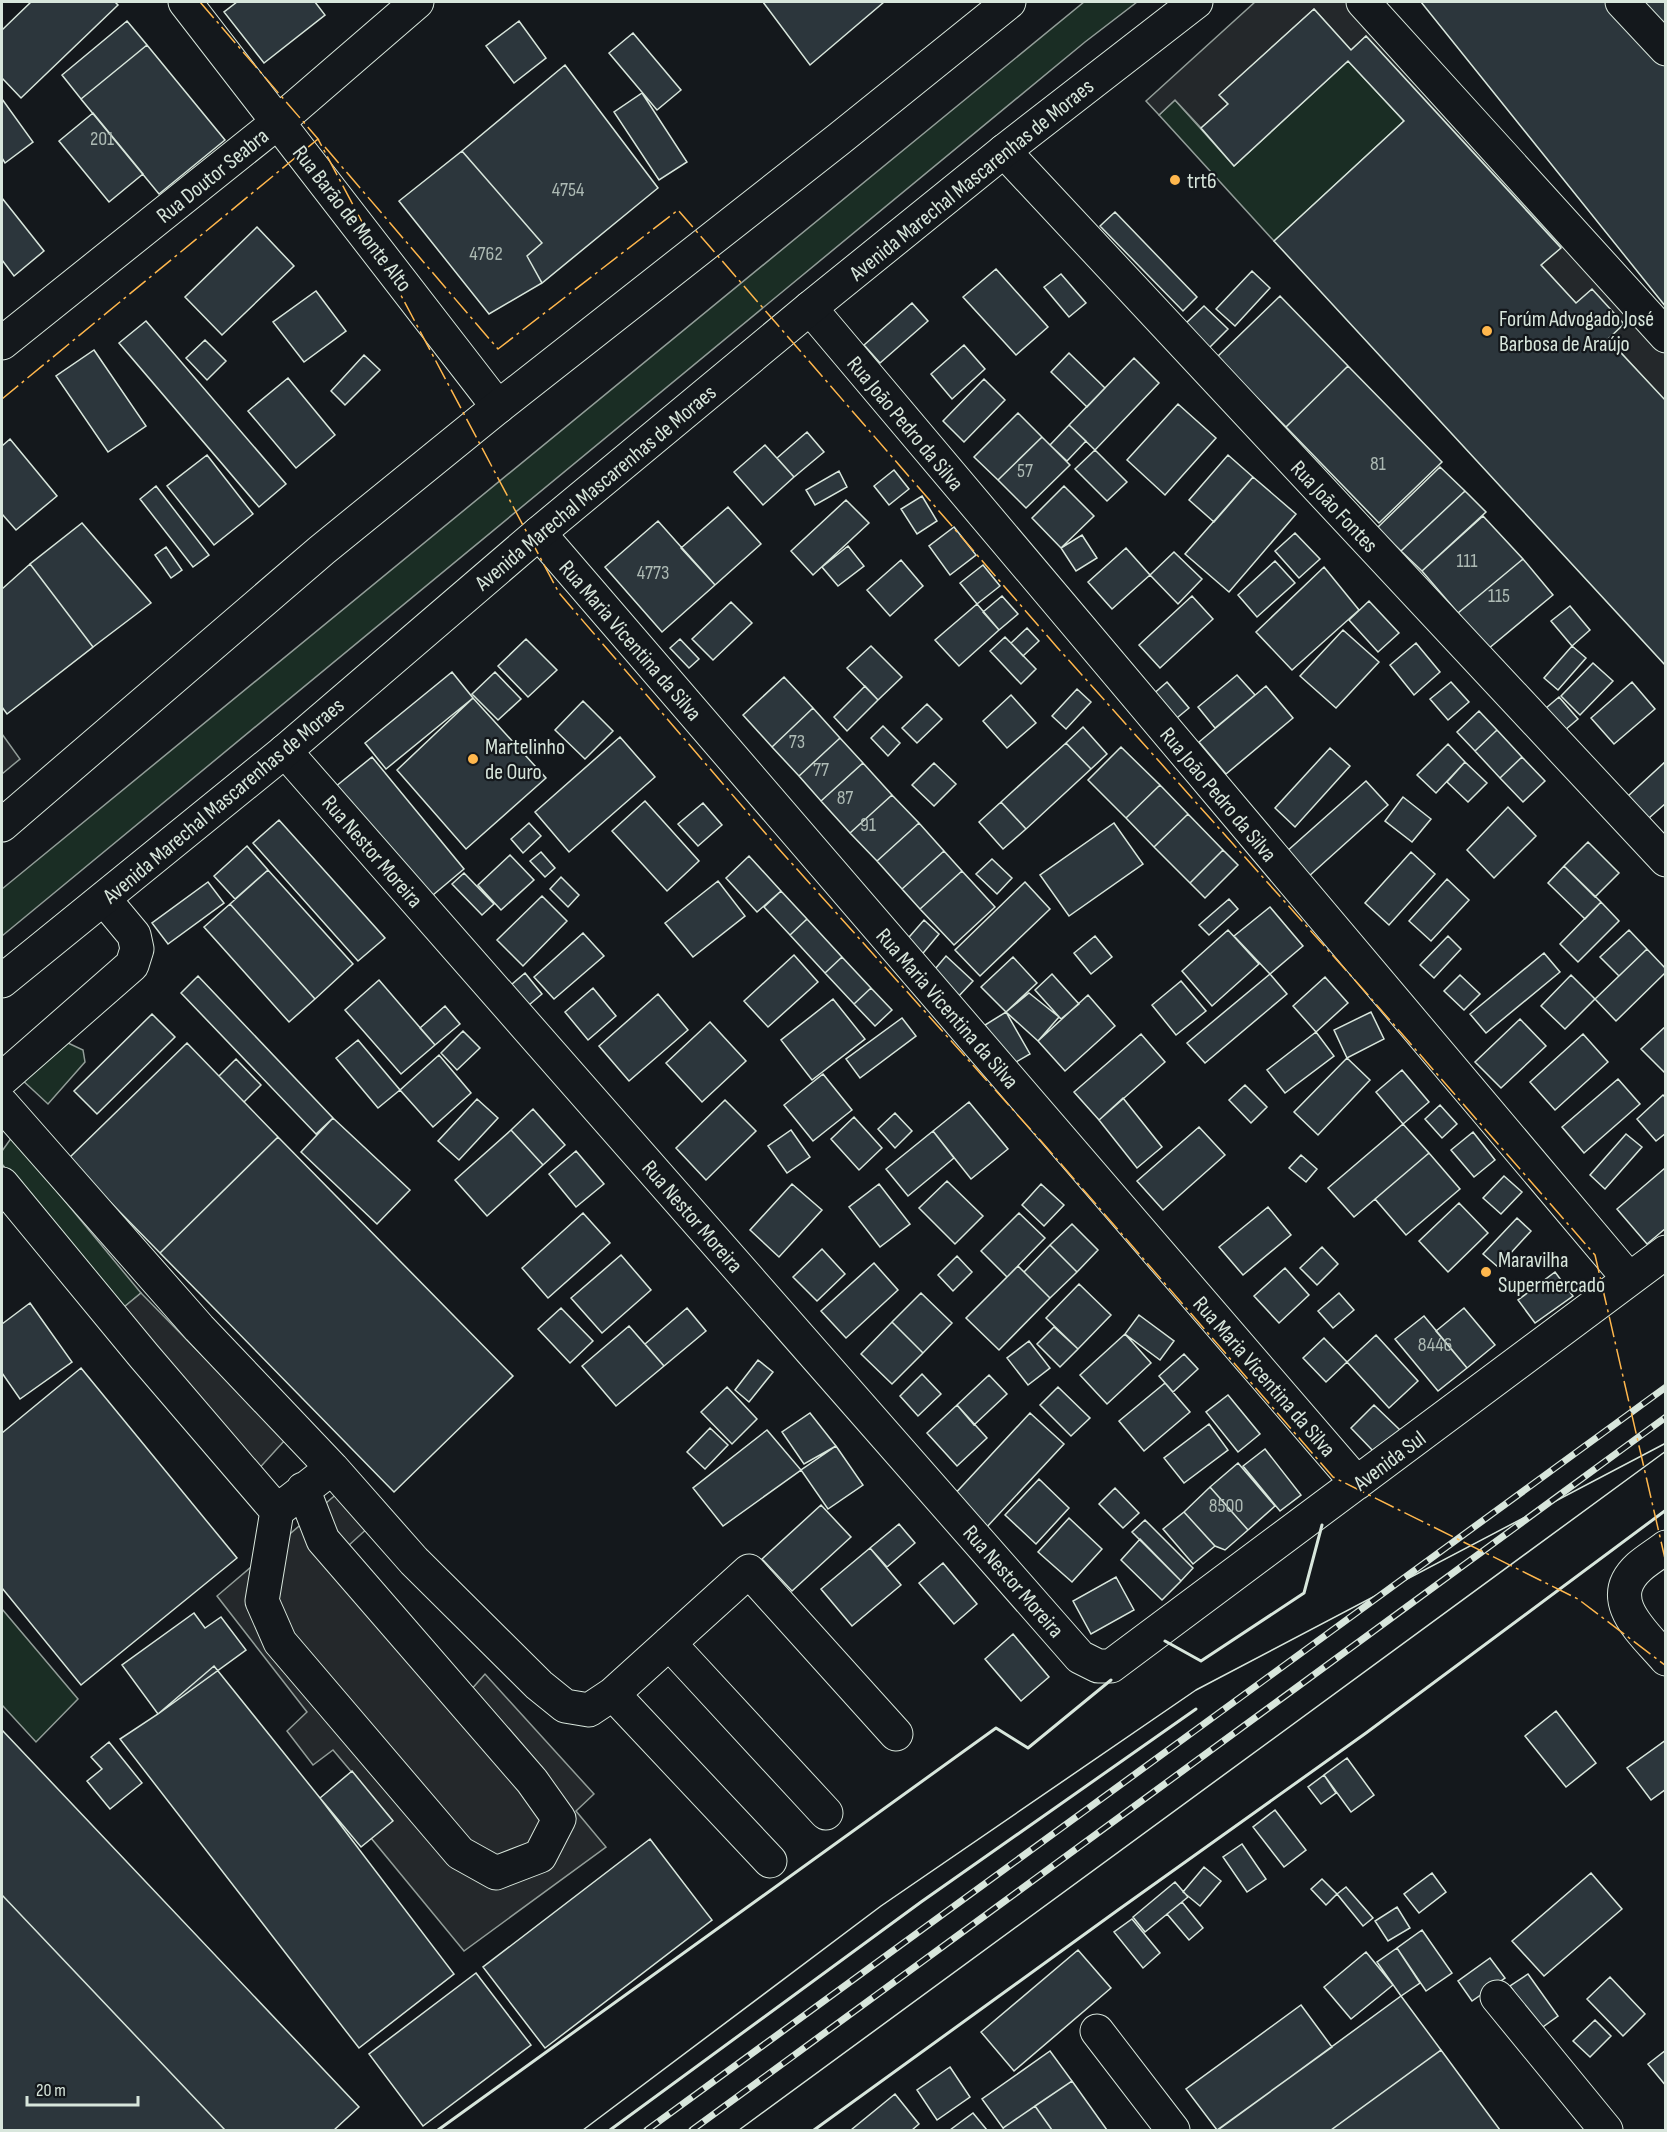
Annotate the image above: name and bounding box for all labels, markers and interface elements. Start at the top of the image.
street label: Avenida Marechal Mascarenhas de Moraes [844,73,1100,288]
street label: Rua Doutor Seabra [152,123,274,230]
house number: 201 [90,127,114,151]
street label: Rua Barão de Monte Alto [286,140,417,298]
place label: trt6 [1187,168,1217,195]
marker: trt6 [1168,173,1182,187]
house number: 4754 [552,178,584,202]
house number: 4762 [469,242,503,266]
place label: Forúm Advogado José Barbosa de Araújo [1499,306,1654,358]
marker: Forúm Advogado José Barbosa de Araújo [1480,324,1494,338]
street label: Rua João Pedro da Silva [841,351,969,497]
street label: Avenida Marechal Mascarenhas de Moraes [469,379,722,598]
house number: 81 [1370,452,1386,476]
street label: Rua João Fontes [1284,455,1383,559]
house number: 57 [1017,459,1033,483]
house number: 111 [1457,549,1478,573]
street label: Rua Maria Vicentina da Silva [553,555,707,727]
house number: 4773 [637,561,669,585]
house number: 115 [1488,584,1510,608]
street label: Avenida Marechal Mascarenhas de Moraes [97,692,350,911]
street label: Rua João Pedro da Silva [1154,722,1282,868]
house number: 73 [789,730,805,754]
place label: Martelinho de Ouro [485,734,565,786]
marker: Martelinho de Ouro [466,752,480,766]
house number: 77 [813,758,829,782]
house number: 87 [837,786,853,810]
street label: Rua Nestor Moreira [316,790,428,914]
house number: 91 [860,813,876,837]
street label: Rua Maria Vicentina da Silva [870,923,1024,1095]
street label: Rua Nestor Moreira [636,1155,748,1279]
place label: Maravilha Supermercado [1498,1247,1605,1299]
marker: Maravilha Supermercado [1479,1265,1493,1279]
street label: Rua Maria Vicentina da Silva [1187,1291,1341,1463]
house number: 8446 [1418,1333,1452,1357]
street label: Avenida Sul [1348,1425,1431,1498]
house number: 8500 [1209,1494,1243,1518]
street label: Rua Nestor Moreira [957,1520,1069,1644]
scale bar [27,2069,138,2107]
text: 20 m [36,2080,66,2101]

